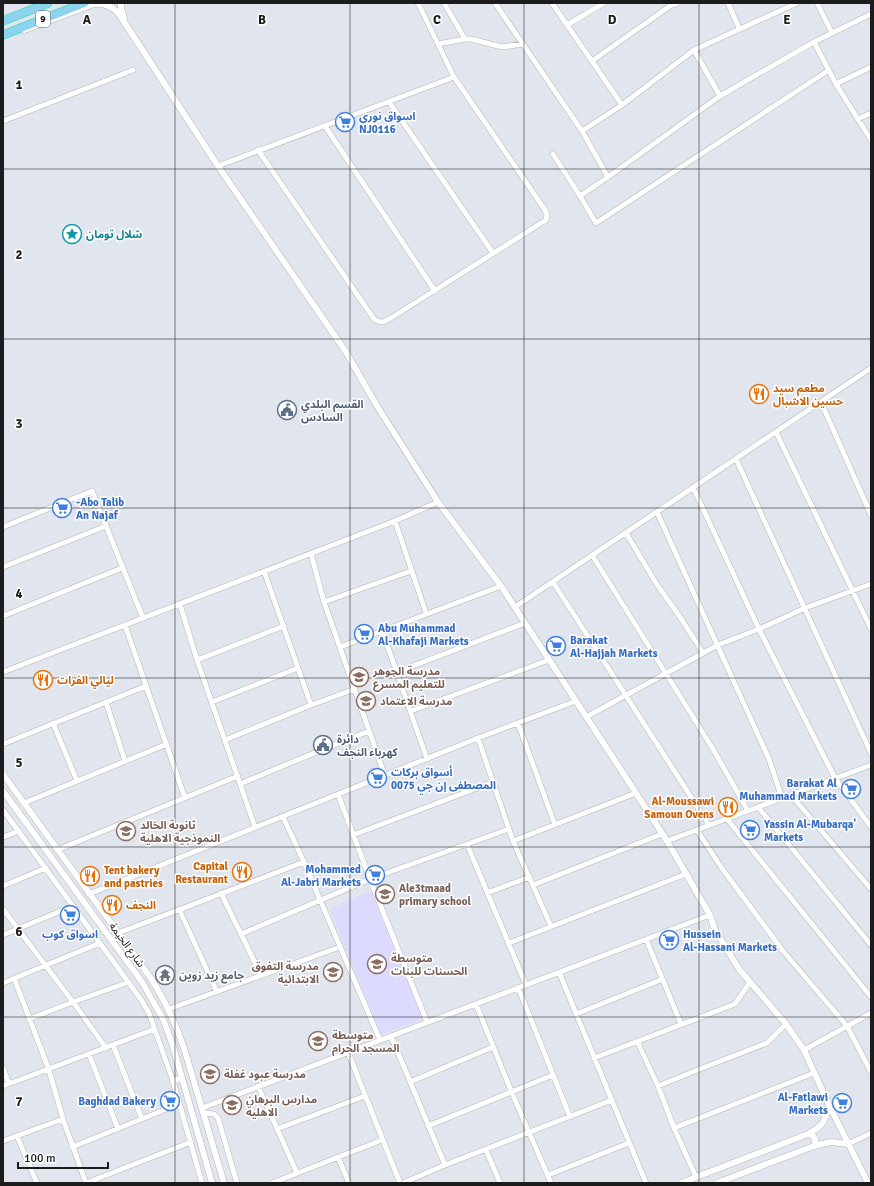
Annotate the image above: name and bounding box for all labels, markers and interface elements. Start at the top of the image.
road number: 9 [36,11,50,27]
text: A [83,12,92,28]
text: B [258,12,266,28]
text: C [433,12,441,28]
text: D [608,12,617,28]
text: E [783,12,791,28]
text: 1 [15,77,23,93]
place label: اسواق نوري NJ0116 [359,110,416,136]
supermarket icon: اسواق نوري NJ0116 [334,111,356,133]
place icon: شلال تومان [61,223,83,245]
place label: شلال تومان [86,228,142,241]
text: 2 [15,247,23,263]
place label: مطعم سيد حسين الاشبال [773,382,843,408]
restaurant icon: مطعم سيد حسين الاشبال [748,383,770,405]
place label: القسم البلدي السادس [301,398,364,424]
public building icon: القسم البلدي السادس [276,399,298,421]
text: 3 [15,416,23,432]
place label: -Abo Talib An Najaf [76,496,124,522]
supermarket icon: -Abo Talib An Najaf [51,497,73,519]
text: 4 [15,586,23,602]
place label: Abu Muhammad Al-Khafaji Markets [378,622,469,648]
supermarket icon: Abu Muhammad Al-Khafaji Markets [353,623,375,645]
place label: Barakat Al-Hajjah Markets [570,634,658,660]
supermarket icon: Barakat Al-Hajjah Markets [545,635,567,657]
place label: مدرسة الجوهر للتعليم المسرع [372,665,445,693]
school or university icon: مدرسة الجوهر للتعليم المسرع [348,666,370,688]
restaurant icon: ليالي الفرات [32,669,54,691]
place label: ليالي الفرات [57,674,114,689]
school or university icon: مدرسة الاعتماد [355,690,377,712]
place label: مدرسة الاعتماد [380,695,452,708]
place label: دائرة كهرباء النجف [337,733,398,759]
public building icon: دائرة كهرباء النجف [312,734,334,756]
text: 5 [15,755,23,771]
place label: أسواق بركات المصطفی إن جي 0075 [391,765,496,794]
supermarket icon: أسواق بركات المصطفی إن جي 0075 [366,767,388,789]
place label: Barakat Al Muhammad Markets [739,777,838,803]
supermarket icon: Barakat Al Muhammad Markets [840,778,862,800]
place label: Al-Moussawi Samoun Ovens [644,795,714,821]
restaurant icon: Al-Moussawi Samoun Ovens [717,796,739,818]
place label: Yassin Al-Mubarqa' Markets [763,818,856,844]
place label: ثانوية الخالد النموذجية الاهلية [140,819,220,845]
supermarket icon: Yassin Al-Mubarqa' Markets [739,819,761,841]
school or university icon: ثانوية الخالد النموذجية الاهلية [115,820,137,842]
place label: Capital Restaurant [175,860,229,886]
restaurant icon: Capital Restaurant [231,861,253,883]
place label: Mohammed Al-Jabri Markets [281,863,361,889]
place label: Tent bakery and pastries [104,864,163,890]
supermarket icon: Mohammed Al-Jabri Markets [364,864,386,886]
restaurant icon: Tent bakery and pastries [79,865,101,887]
place label: Ale3tmaad primary school [399,882,471,908]
school or university icon: Ale3tmaad primary school [374,883,396,905]
restaurant icon: النجف [101,894,123,916]
place label: النجف [126,899,156,912]
supermarket icon: اسواق كوب [59,904,81,926]
street label: شارع الخيمة [106,920,148,971]
text: 6 [15,924,23,940]
place label: اسواق كوب [42,928,98,941]
place label: Hussein Al-Hassani Markets [683,928,777,954]
supermarket icon: Hussein Al-Hassani Markets [658,929,680,951]
place label: متوسطة الحسنات للبنات [391,952,467,978]
school or university icon: متوسطة الحسنات للبنات [366,953,388,975]
place label: مدرسة التفوق الابتدائية [252,960,319,986]
school or university icon: مدرسة التفوق الابتدائية [322,961,344,983]
temple icon: جامع زيد زوين [154,964,176,986]
place label: جامع زيد زوين [179,969,244,984]
place label: متوسطة المسجد الحرام [332,1029,399,1057]
school or university icon: متوسطة المسجد الحرام [307,1030,329,1052]
school or university icon: مدرسة عبود غفلة [199,1063,221,1085]
place label: مدرسة عبود غفلة [224,1068,306,1081]
supermarket icon: Baghdad Bakery [159,1090,181,1112]
place label: Al-Fatlawi Markets [778,1091,828,1117]
supermarket icon: Al-Fatlawi Markets [831,1092,853,1114]
place label: مدارس البرهان الاهلية [246,1093,317,1119]
text: 7 [15,1094,23,1110]
school or university icon: مدارس البرهان الاهلية [221,1094,243,1116]
place label: Baghdad Bakery [78,1095,157,1108]
scale bar [18,1144,108,1170]
text: 100 m [24,1151,56,1166]

